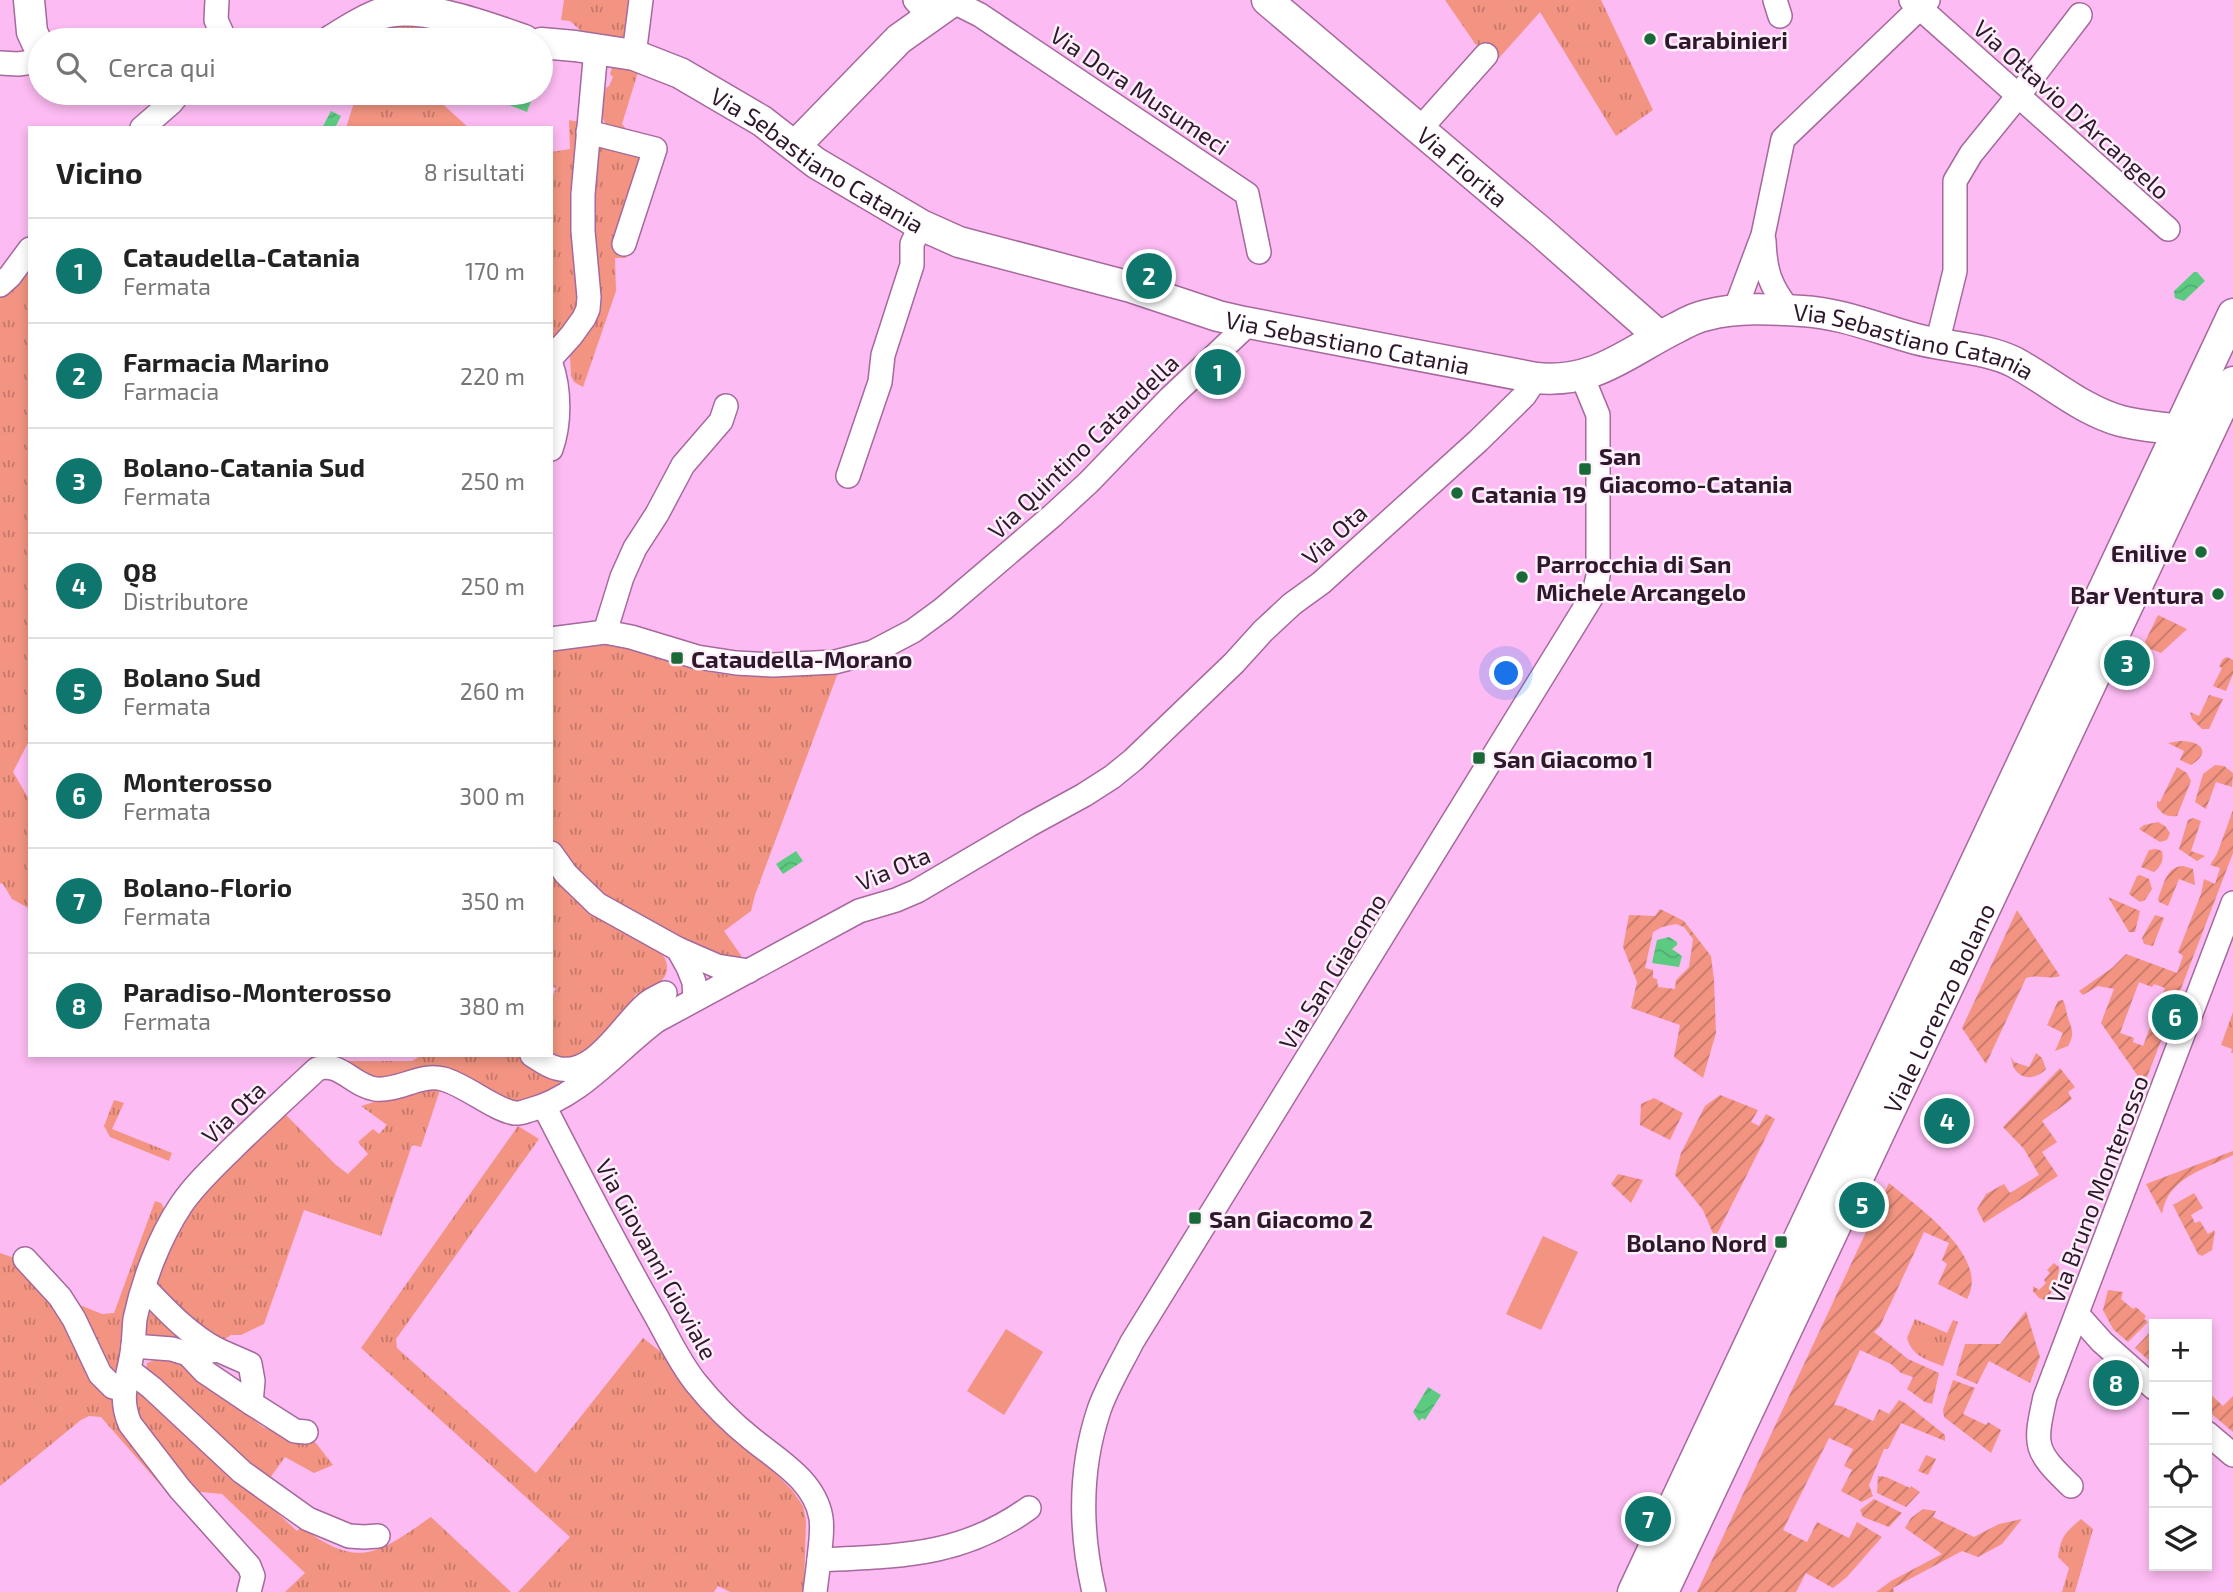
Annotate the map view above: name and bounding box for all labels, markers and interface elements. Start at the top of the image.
street label: Via Ottavio D'Arcangelo [1968,13,2176,205]
street label: Via Dora Musumeci [1045,20,1235,160]
place label: Carabinieri [1664,25,1788,54]
search box [28,28,553,105]
marker: Carabinieri [1642,31,1658,47]
icon: search [52,48,90,86]
text: Cerca qui [108,51,216,82]
street label: Via Sebastiano Catania [706,80,930,238]
street label: Via Fiorita [1412,120,1514,213]
text: Vicino [56,154,143,190]
text: 8 risultati [424,158,525,186]
text: Cataudella-Catania [123,241,360,272]
pin: 2 [1126,250,1172,302]
text: 1 [74,257,84,285]
text: 170 m [465,257,525,285]
text: Fermata [123,272,211,300]
street label: Via Sebastiano Catania [1793,296,2040,385]
street label: Via Sebastiano Catania [1223,304,1472,380]
text: Farmacia Marino [123,346,329,377]
pin: 1 [1195,346,1241,398]
street label: Via Quintino Cataudella [982,347,1184,545]
text: 2 [72,362,86,390]
text: 220 m [460,362,525,390]
text: Farmacia [123,377,219,405]
place label: San Giacomo-Catania [1599,441,1792,498]
text: Bolano-Catania Sud [123,451,365,482]
marker: San Giacomo-Catania [1577,461,1593,477]
text: 3 [72,467,86,495]
text: 250 m [461,467,525,495]
place label: Catania 19 [1471,479,1587,508]
text: Fermata [123,482,211,510]
marker: Catania 19 [1449,485,1465,501]
street label: Via Ota [1296,497,1372,571]
place label: Enilive [2111,538,2187,567]
marker: Enilive [2193,544,2209,560]
place label: Parrocchia di San Michele Arcangelo [1536,549,1746,606]
text: Q8 [123,556,157,587]
marker: Parrocchia di San Michele Arcangelo [1514,569,1530,585]
text: 4 [72,572,86,600]
text: 250 m [461,572,525,600]
place label: Bar Ventura [2070,580,2204,609]
marker: Bar Ventura [2210,586,2226,602]
text: Distributore [123,587,249,615]
pin: 3 [2104,637,2150,689]
place label: Cataudella-Morano [691,644,912,673]
marker: Cataudella-Morano [669,650,685,666]
your location [1489,656,1523,690]
text: Bolano Sud [123,661,261,692]
text: 5 [73,677,85,705]
text: 260 m [460,677,525,705]
text: Fermata [123,692,211,720]
place label: San Giacomo 1 [1493,744,1653,773]
marker: San Giacomo 1 [1471,750,1487,766]
text: Monterosso [123,766,272,797]
text: 6 [72,782,86,810]
text: 300 m [459,782,525,810]
text: Fermata [123,797,211,825]
street label: Via Ota [852,840,934,896]
text: Bolano-Florio [123,871,292,902]
text: 7 [73,887,85,915]
text: 350 m [461,887,525,915]
street label: Via San Giacomo [1272,887,1392,1055]
street label: Viale Lorenzo Bolano [1876,898,2000,1117]
text: Fermata [123,902,211,930]
text: Paradiso-Monterosso [123,976,391,1007]
pin: 6 [2152,991,2198,1043]
text: 8 [72,992,86,1020]
text: 380 m [459,992,525,1020]
text: Fermata [123,1007,211,1035]
street label: Via Bruno Monterosso [2040,1071,2154,1307]
street label: Via Ota [195,1075,271,1149]
pin: 4 [1924,1095,1970,1147]
street label: Via Giovanni Gioviale [590,1154,724,1364]
pin: 5 [1839,1179,1885,1231]
place label: San Giacomo 2 [1209,1204,1373,1233]
marker: San Giacomo 2 [1187,1210,1203,1226]
place label: Bolano Nord [1626,1228,1767,1257]
marker: Bolano Nord [1773,1234,1789,1250]
map controls [2149,1319,2212,1571]
button: + [2149,1319,2212,1382]
pin: 8 [2093,1357,2139,1409]
button: − [2149,1382,2212,1445]
button: locate [2149,1445,2212,1508]
pin: 7 [1625,1493,1671,1545]
button: layers [2149,1508,2212,1571]

